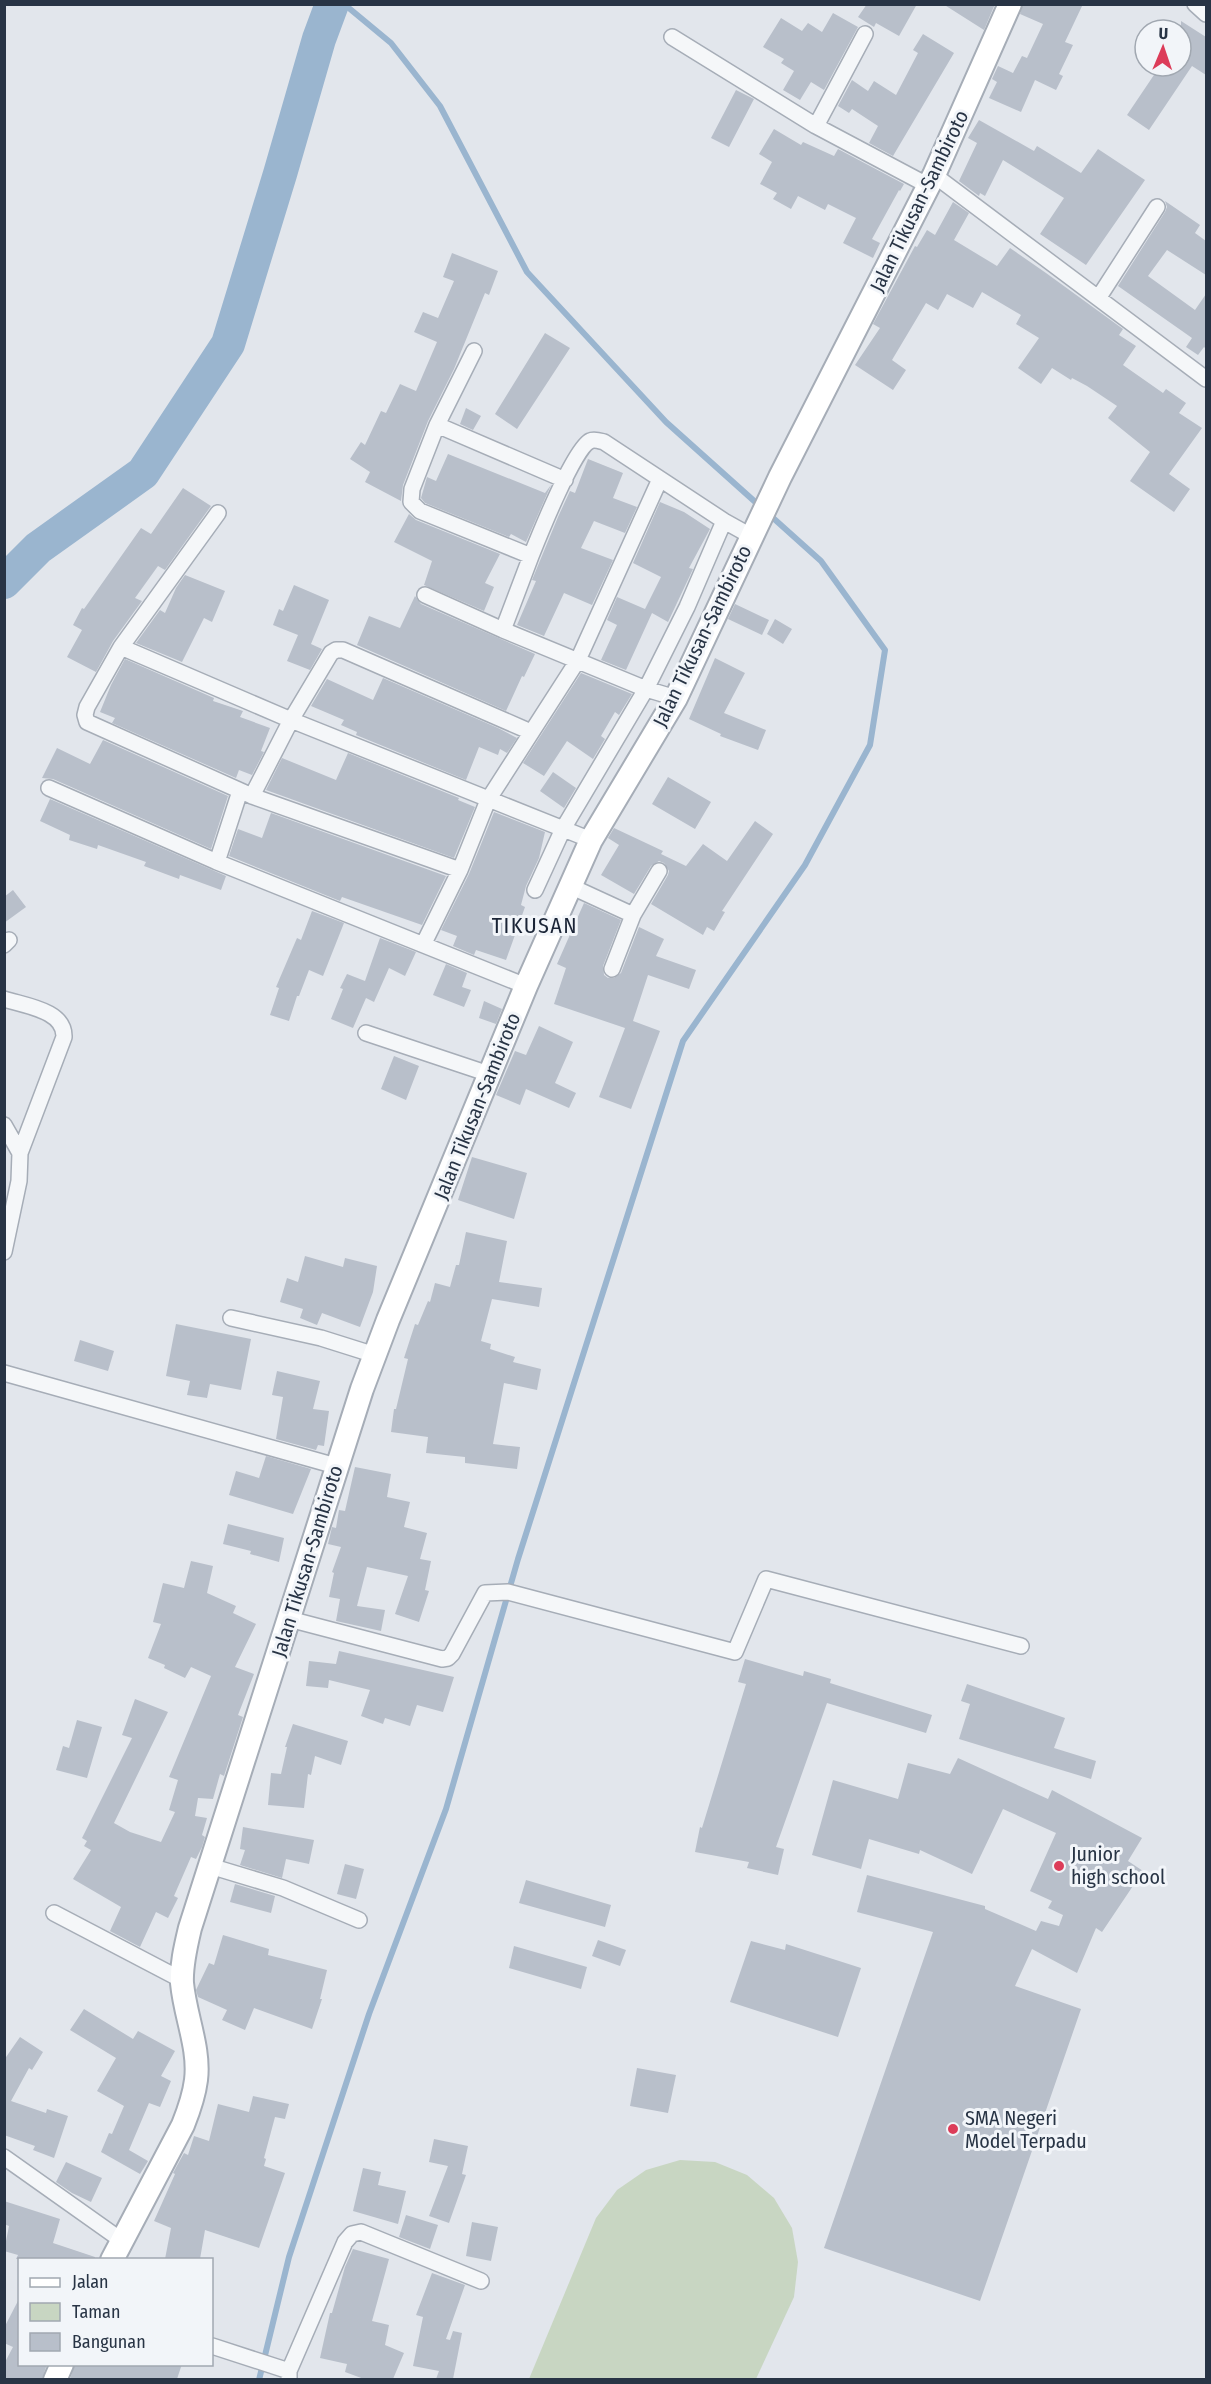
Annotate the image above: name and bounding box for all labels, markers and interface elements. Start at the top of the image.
north arrow [1133,18,1193,78]
text: U [1158,24,1169,43]
street label: Jalan Tikusan-Sambiroto [865,106,973,296]
street label: Jalan Tikusan-Sambiroto [648,541,756,731]
district label: TIKUSAN [492,912,578,939]
street label: Jalan Tikusan-Sambiroto [429,1009,525,1203]
street label: Jalan Tikusan-Sambiroto [266,1462,348,1660]
place label: Junior high school [1071,1842,1165,1889]
marker: Junior high school [1052,1859,1066,1873]
place label: SMA Negeri Model Terpadu [965,2106,1087,2153]
marker: SMA Negeri Model Terpadu [946,2122,960,2136]
legend [18,2258,213,2366]
text: Jalan [72,2271,109,2293]
text: Taman [72,2301,120,2323]
text: Bangunan [72,2331,146,2353]

